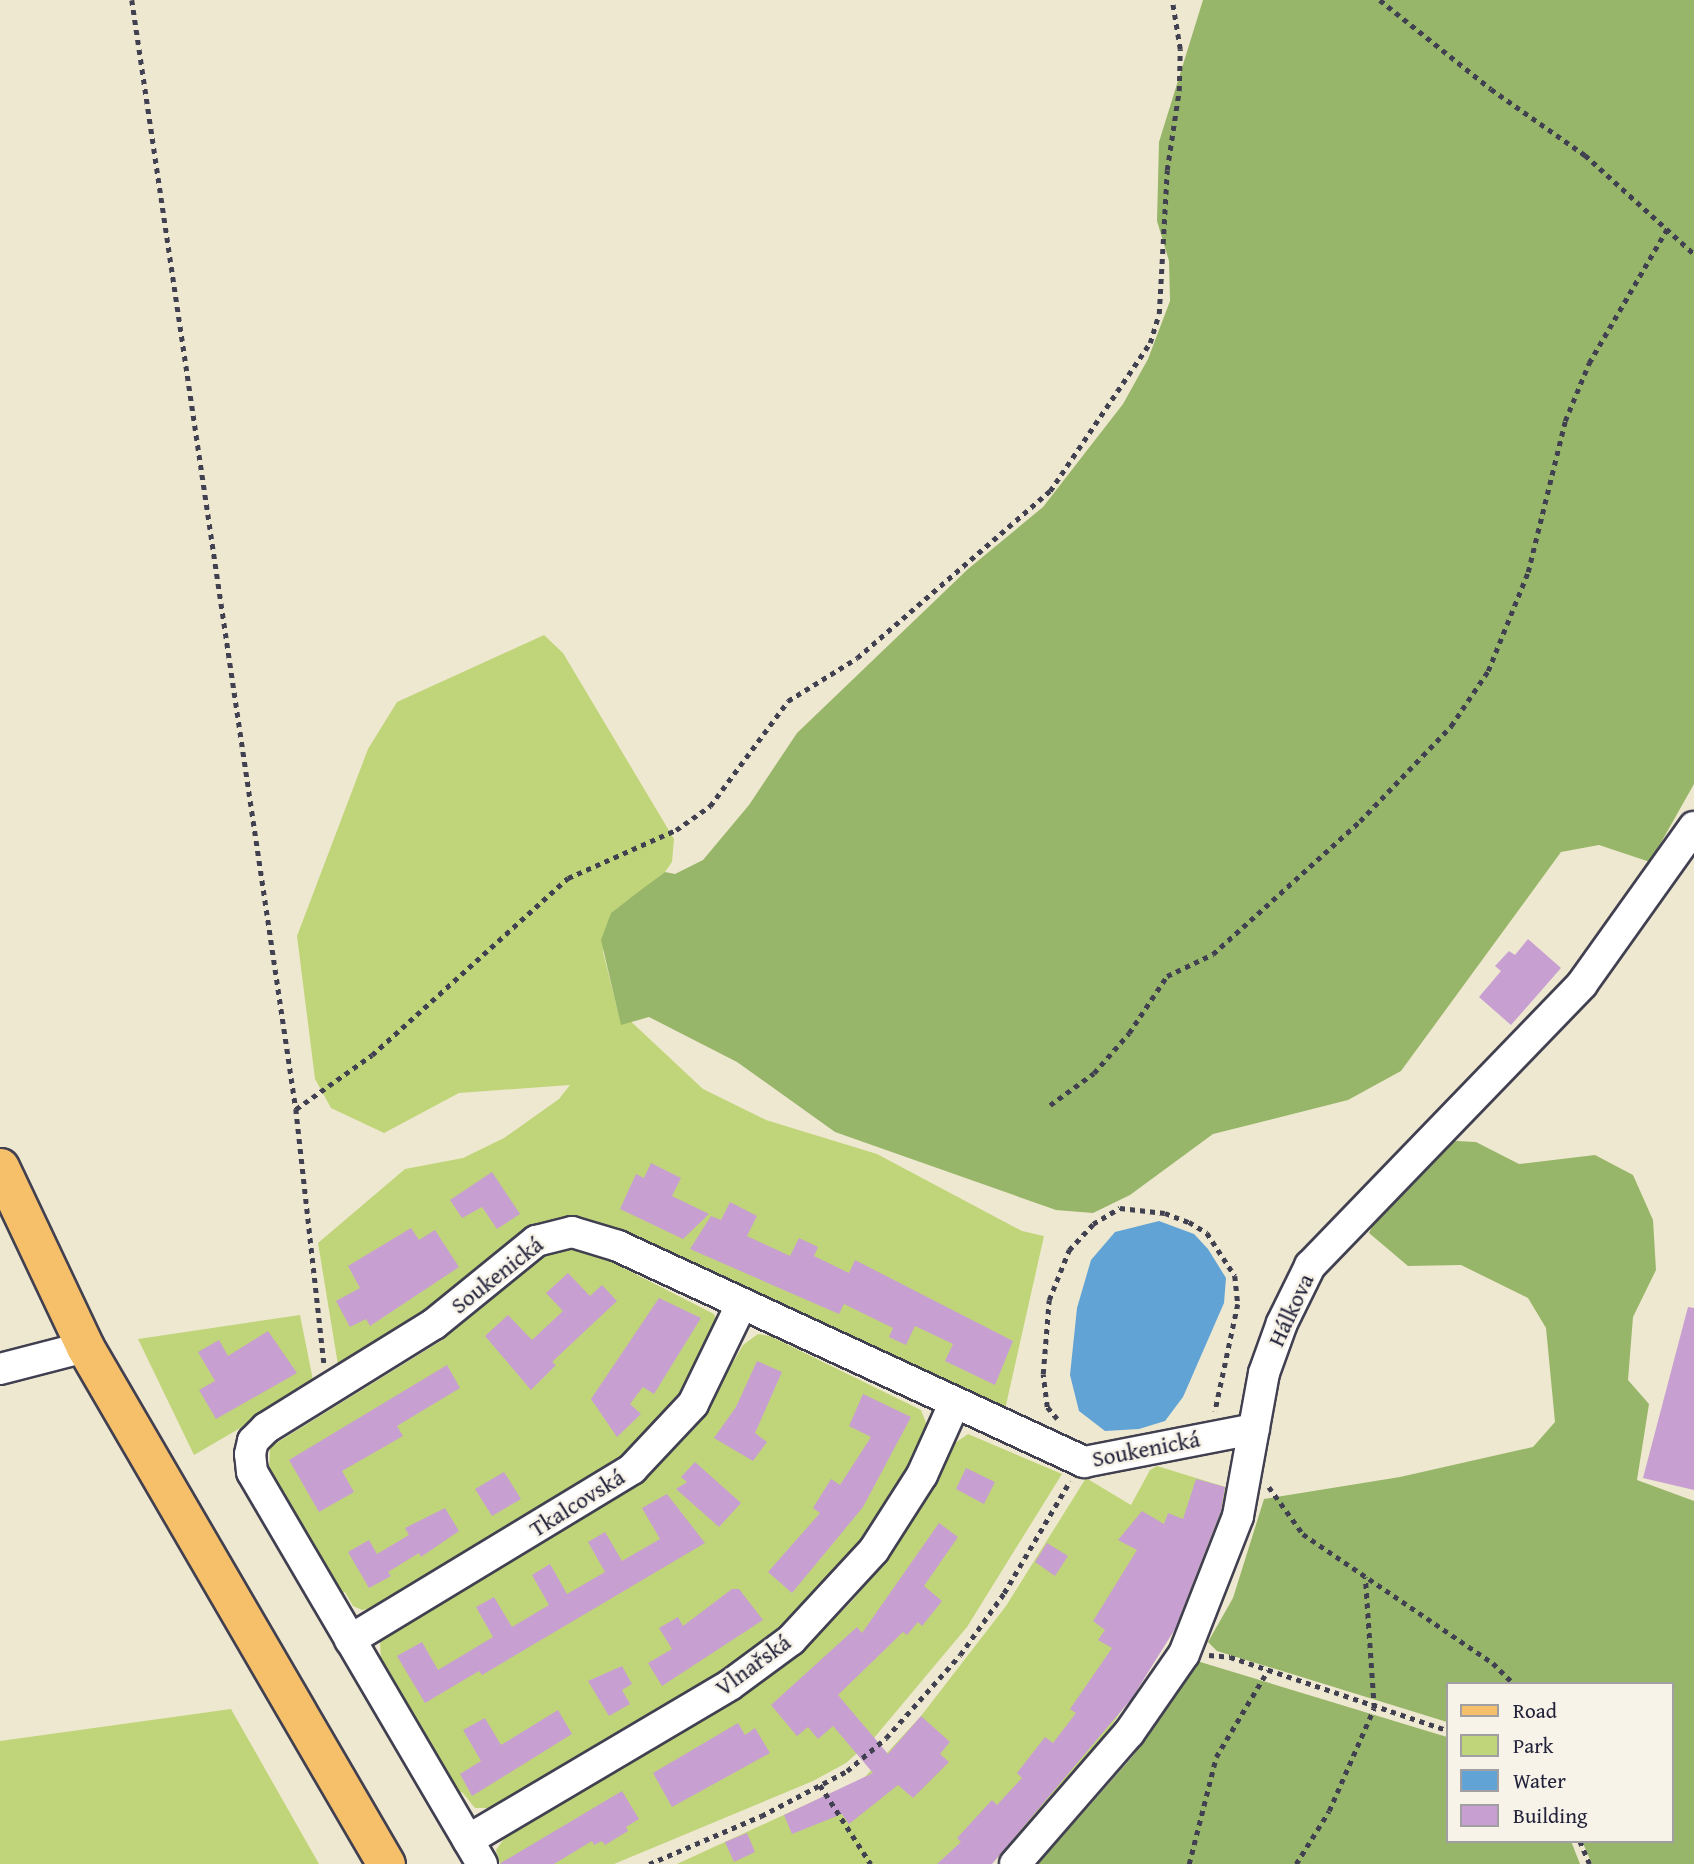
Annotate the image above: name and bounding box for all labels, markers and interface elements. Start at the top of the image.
street label: Soukenická [445,1231,549,1319]
street label: Hálkova [1262,1269,1320,1351]
street label: Soukenická [1090,1425,1202,1473]
street label: Tkalcovská [525,1463,629,1543]
street label: Vlnařská [710,1628,796,1702]
legend [1446,1682,1673,1843]
text: Road [1513,1695,1557,1726]
text: Park [1513,1730,1554,1761]
text: Water [1513,1765,1566,1796]
text: Building [1513,1800,1587,1831]

